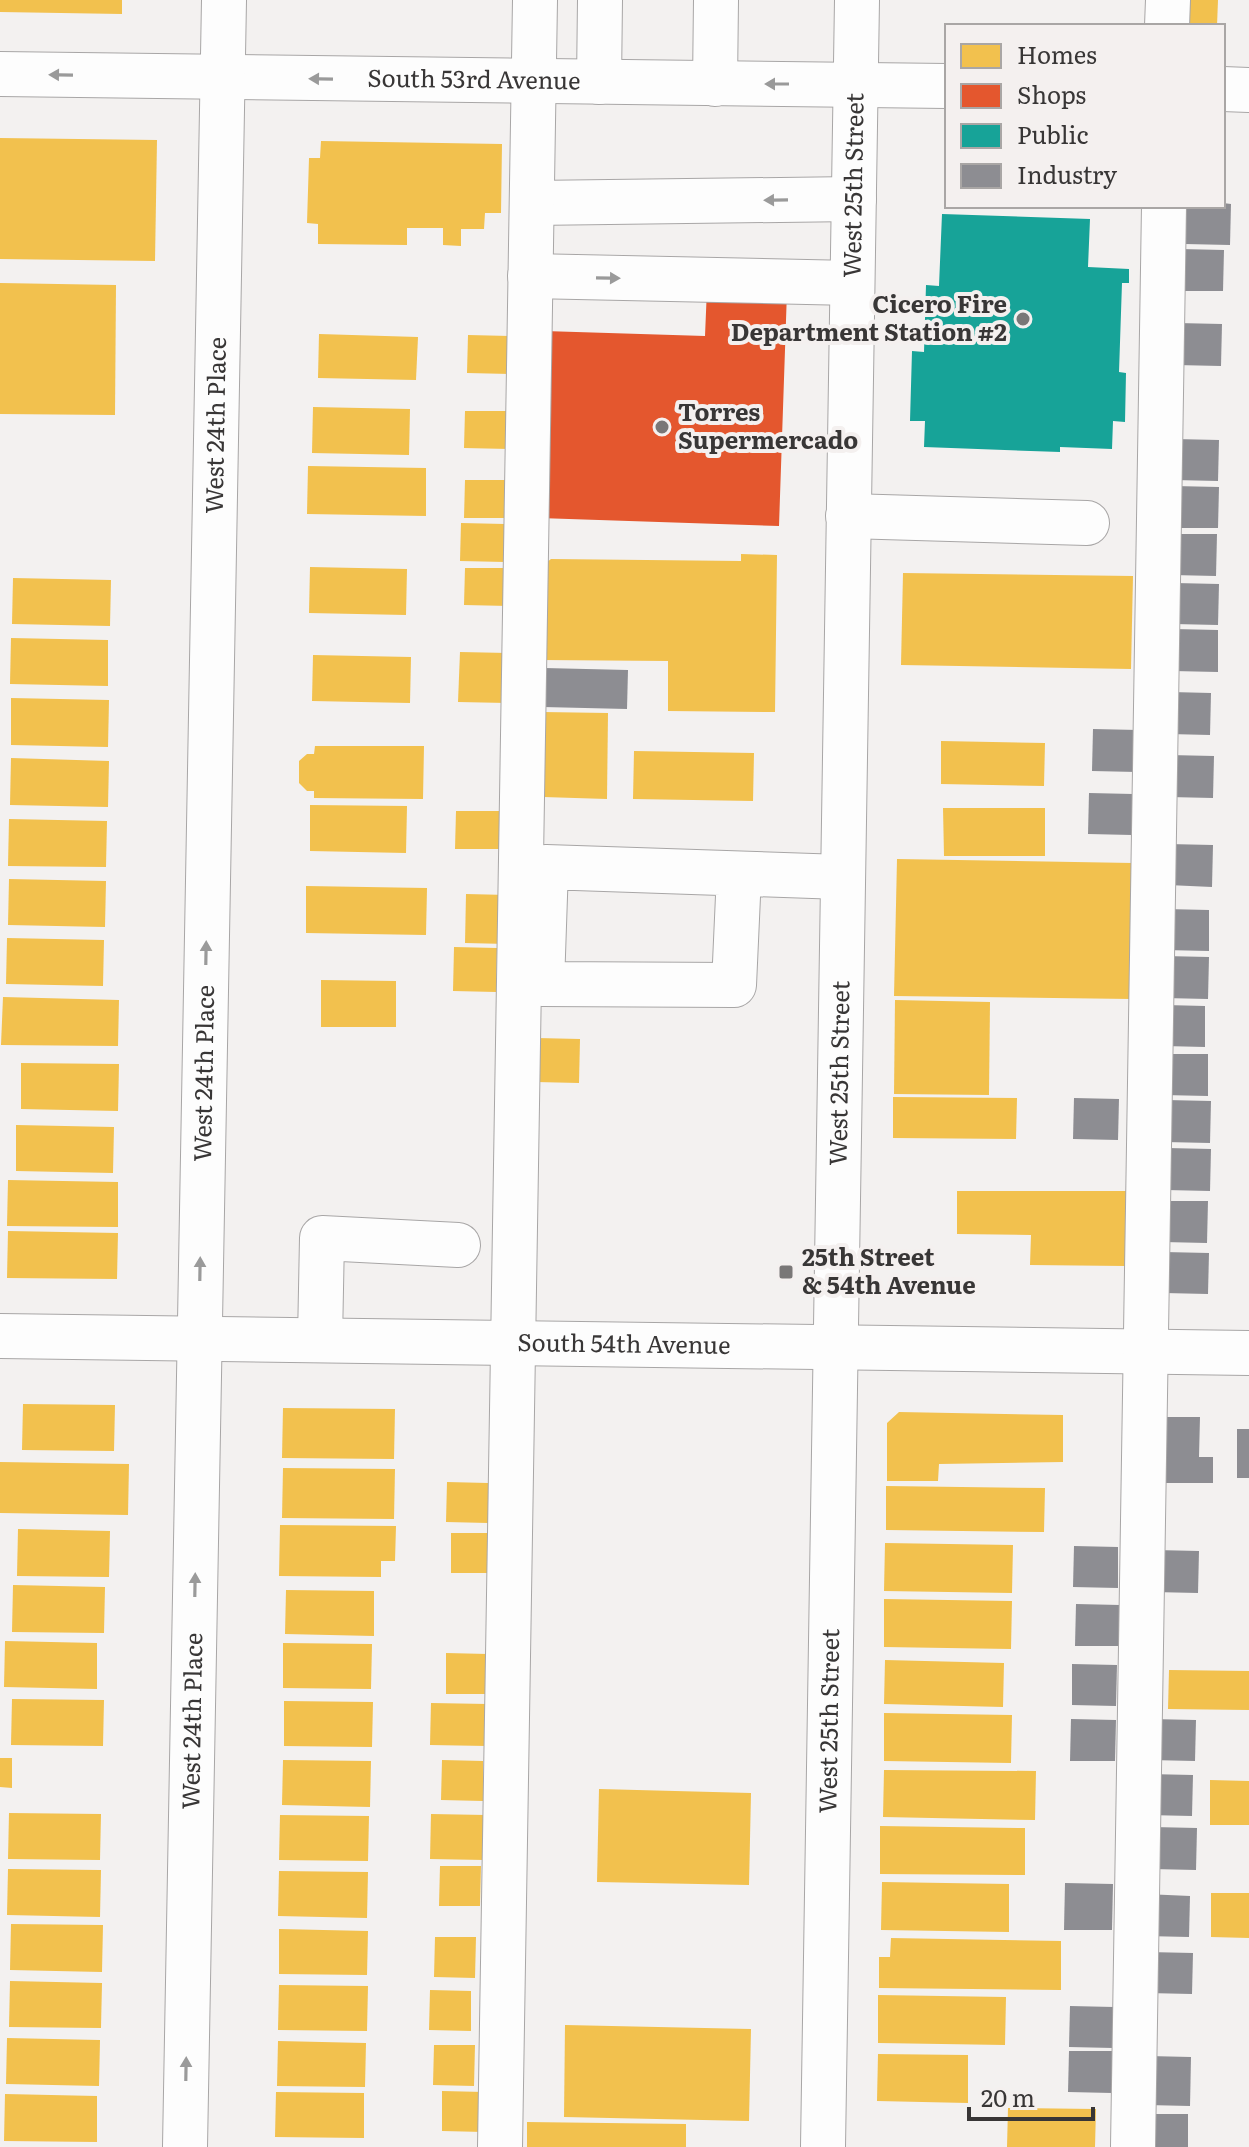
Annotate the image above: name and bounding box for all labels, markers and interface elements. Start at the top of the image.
legend [945,24,1225,208]
text: Homes [1017,36,1097,71]
street label: South 53rd Avenue [367,59,581,96]
one-way arrow [48,69,73,81]
one-way arrow [308,72,333,85]
text: Shops [1017,76,1086,111]
one-way arrow [764,78,789,90]
street label: West 25th Street [833,92,871,278]
text: Public [1017,116,1088,151]
text: Industry [1017,156,1117,191]
one-way arrow [763,194,788,206]
one-way arrow [596,272,621,284]
place label: Cicero Fire Department Station #2 [731,285,1007,348]
marker: Cicero Fire Department Station #2 [1014,310,1032,328]
street label: West 24th Place [195,337,233,514]
place label: Torres Supermercado [678,393,858,456]
marker: Torres Supermercado [653,418,671,436]
one-way arrow [200,940,213,965]
street label: West 25th Street [819,980,856,1166]
street label: West 24th Place [183,984,221,1162]
place label: 25th Street & 54th Avenue [802,1238,976,1301]
one-way arrow [194,1256,207,1281]
marker: 25th Street & 54th Avenue [777,1263,795,1281]
street label: South 54th Avenue [517,1323,731,1361]
one-way arrow [189,1572,201,1597]
street label: West 25th Street [808,1628,846,1814]
street label: West 24th Place [171,1632,209,1810]
one-way arrow [180,2056,192,2081]
scale bar [969,2071,1093,2121]
text: 20 m [981,2079,1035,2114]

